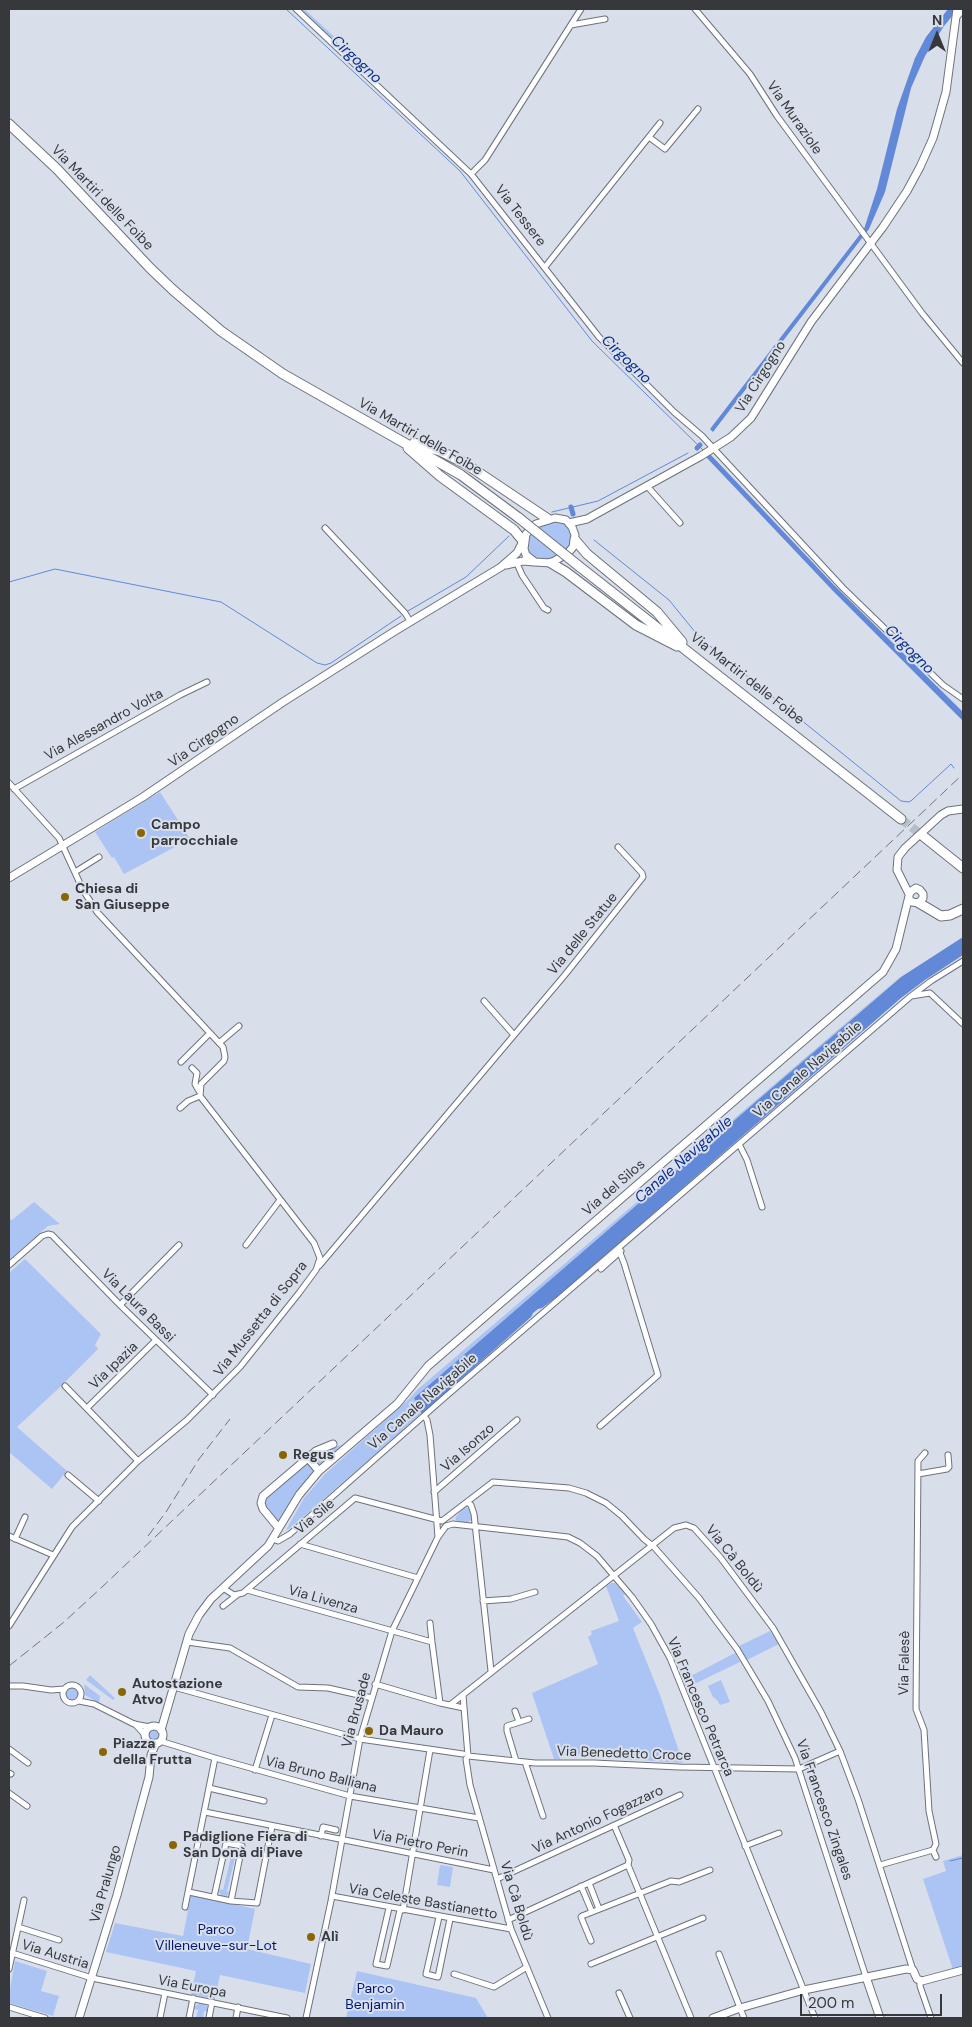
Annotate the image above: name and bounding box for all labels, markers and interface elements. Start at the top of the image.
north arrow [912,10,962,60]
text: N [932,11,942,29]
water label: Cirgogno [327,32,385,88]
street label: Via Muraziole [763,78,825,158]
street label: Via Martiri delle Foibe [47,142,157,254]
street label: Via Tessere [491,182,549,250]
water label: Cirgogno [597,332,655,388]
street label: Via Cirgogno [732,338,790,416]
street label: Via Martiri delle Foibe [355,395,485,479]
water label: Cirgogno [881,622,937,678]
street label: Via Martiri delle Foibe [687,629,807,729]
street label: Via Alessandro Volta [42,685,166,765]
street label: Via Cirgogno [166,711,242,771]
place label: Campo parrocchiale [151,817,238,850]
marker: Campo parrocchiale [135,827,147,839]
place label: Chiesa di San Giuseppe [75,881,170,914]
street label: Via delle Statue [545,889,621,979]
marker: Chiesa di San Giuseppe [59,891,71,903]
street label: Via Canale Navigabile [750,1018,866,1122]
water label: Canale Navigabile [631,1113,737,1207]
street label: Via del Silos [579,1156,649,1220]
street label: Via Mussetta di Sopra [211,1258,311,1380]
street label: Via Laura Bassi [98,1266,178,1346]
street label: Via Ipazia [86,1339,142,1393]
street label: Via Canale Navigabile [365,1350,481,1454]
street label: Via Isonzo [438,1420,498,1476]
place label: Regus [293,1447,334,1463]
marker: Regus [277,1449,289,1461]
street label: Via Sile [292,1496,338,1538]
street label: Via Cà Boldù [702,1522,766,1596]
street label: Via Livenza [286,1582,360,1618]
street label: Via Falesè [896,1630,914,1696]
street label: Via Francesco Petrarca [663,1635,737,1779]
street label: Via Brusade [339,1671,375,1749]
place label: Autostazione Atvo [132,1676,223,1708]
marker: Autostazione Atvo [116,1686,128,1698]
place label: Da Mauro [379,1723,444,1739]
marker: Da Mauro [363,1725,375,1737]
place label: Piazza della Frutta [113,1736,192,1768]
street label: Via Francesco Zingales [792,1737,856,1883]
street label: Via Benedetto Croce [556,1743,692,1765]
marker: Piazza della Frutta [97,1746,109,1758]
street label: Via Bruno Balliana [263,1753,379,1797]
street label: Via Antonio Fogazzaro [530,1782,666,1858]
street label: Via Pietro Perin [370,1826,470,1862]
place label: Padiglione Fiera di San Donà di Piave [183,1829,307,1861]
marker: Padiglione Fiera di San Donà di Piave [167,1839,179,1851]
street label: Via Pralungo [87,1843,125,1925]
street label: Via Cà Boldù [496,1859,536,1943]
street label: Via Celeste Bastianetto [347,1881,499,1923]
park label: Parco Villeneuve-sur-Lot [155,1922,277,1954]
place label: Alì [321,1929,338,1945]
marker: Alì [305,1931,317,1943]
street label: Via Austria [19,1937,91,1973]
street label: Via Europa [156,1972,228,2002]
park label: Parco Benjamin [345,1981,405,2014]
scale bar [802,1984,944,2016]
text: 200 m [808,1993,854,2013]

